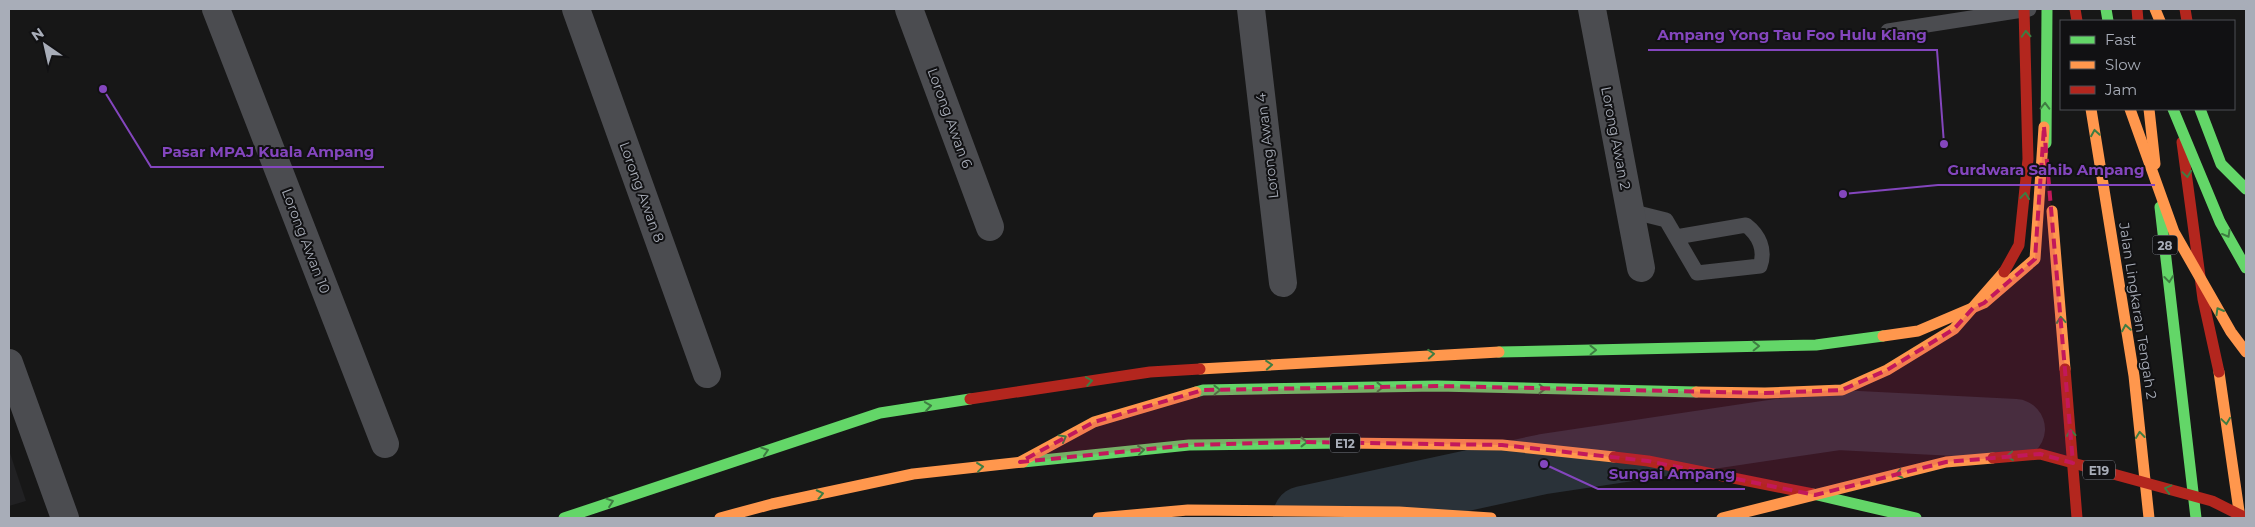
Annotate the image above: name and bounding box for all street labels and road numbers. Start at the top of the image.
street label: Lorong Awan 6 [924,65,977,171]
street label: Lorong Awan 2 [1597,85,1635,191]
street label: Lorong Awan 4 [1252,91,1282,200]
street label: Lorong Awan 8 [615,139,669,245]
street label: Lorong Awan 10 [278,186,334,296]
street label: Jalan Lingkaran Tengah 2 [2115,220,2161,401]
road number: 28 [2152,236,2178,254]
road number: E12 [1330,433,1360,452]
road number: E19 [2083,460,2115,480]

